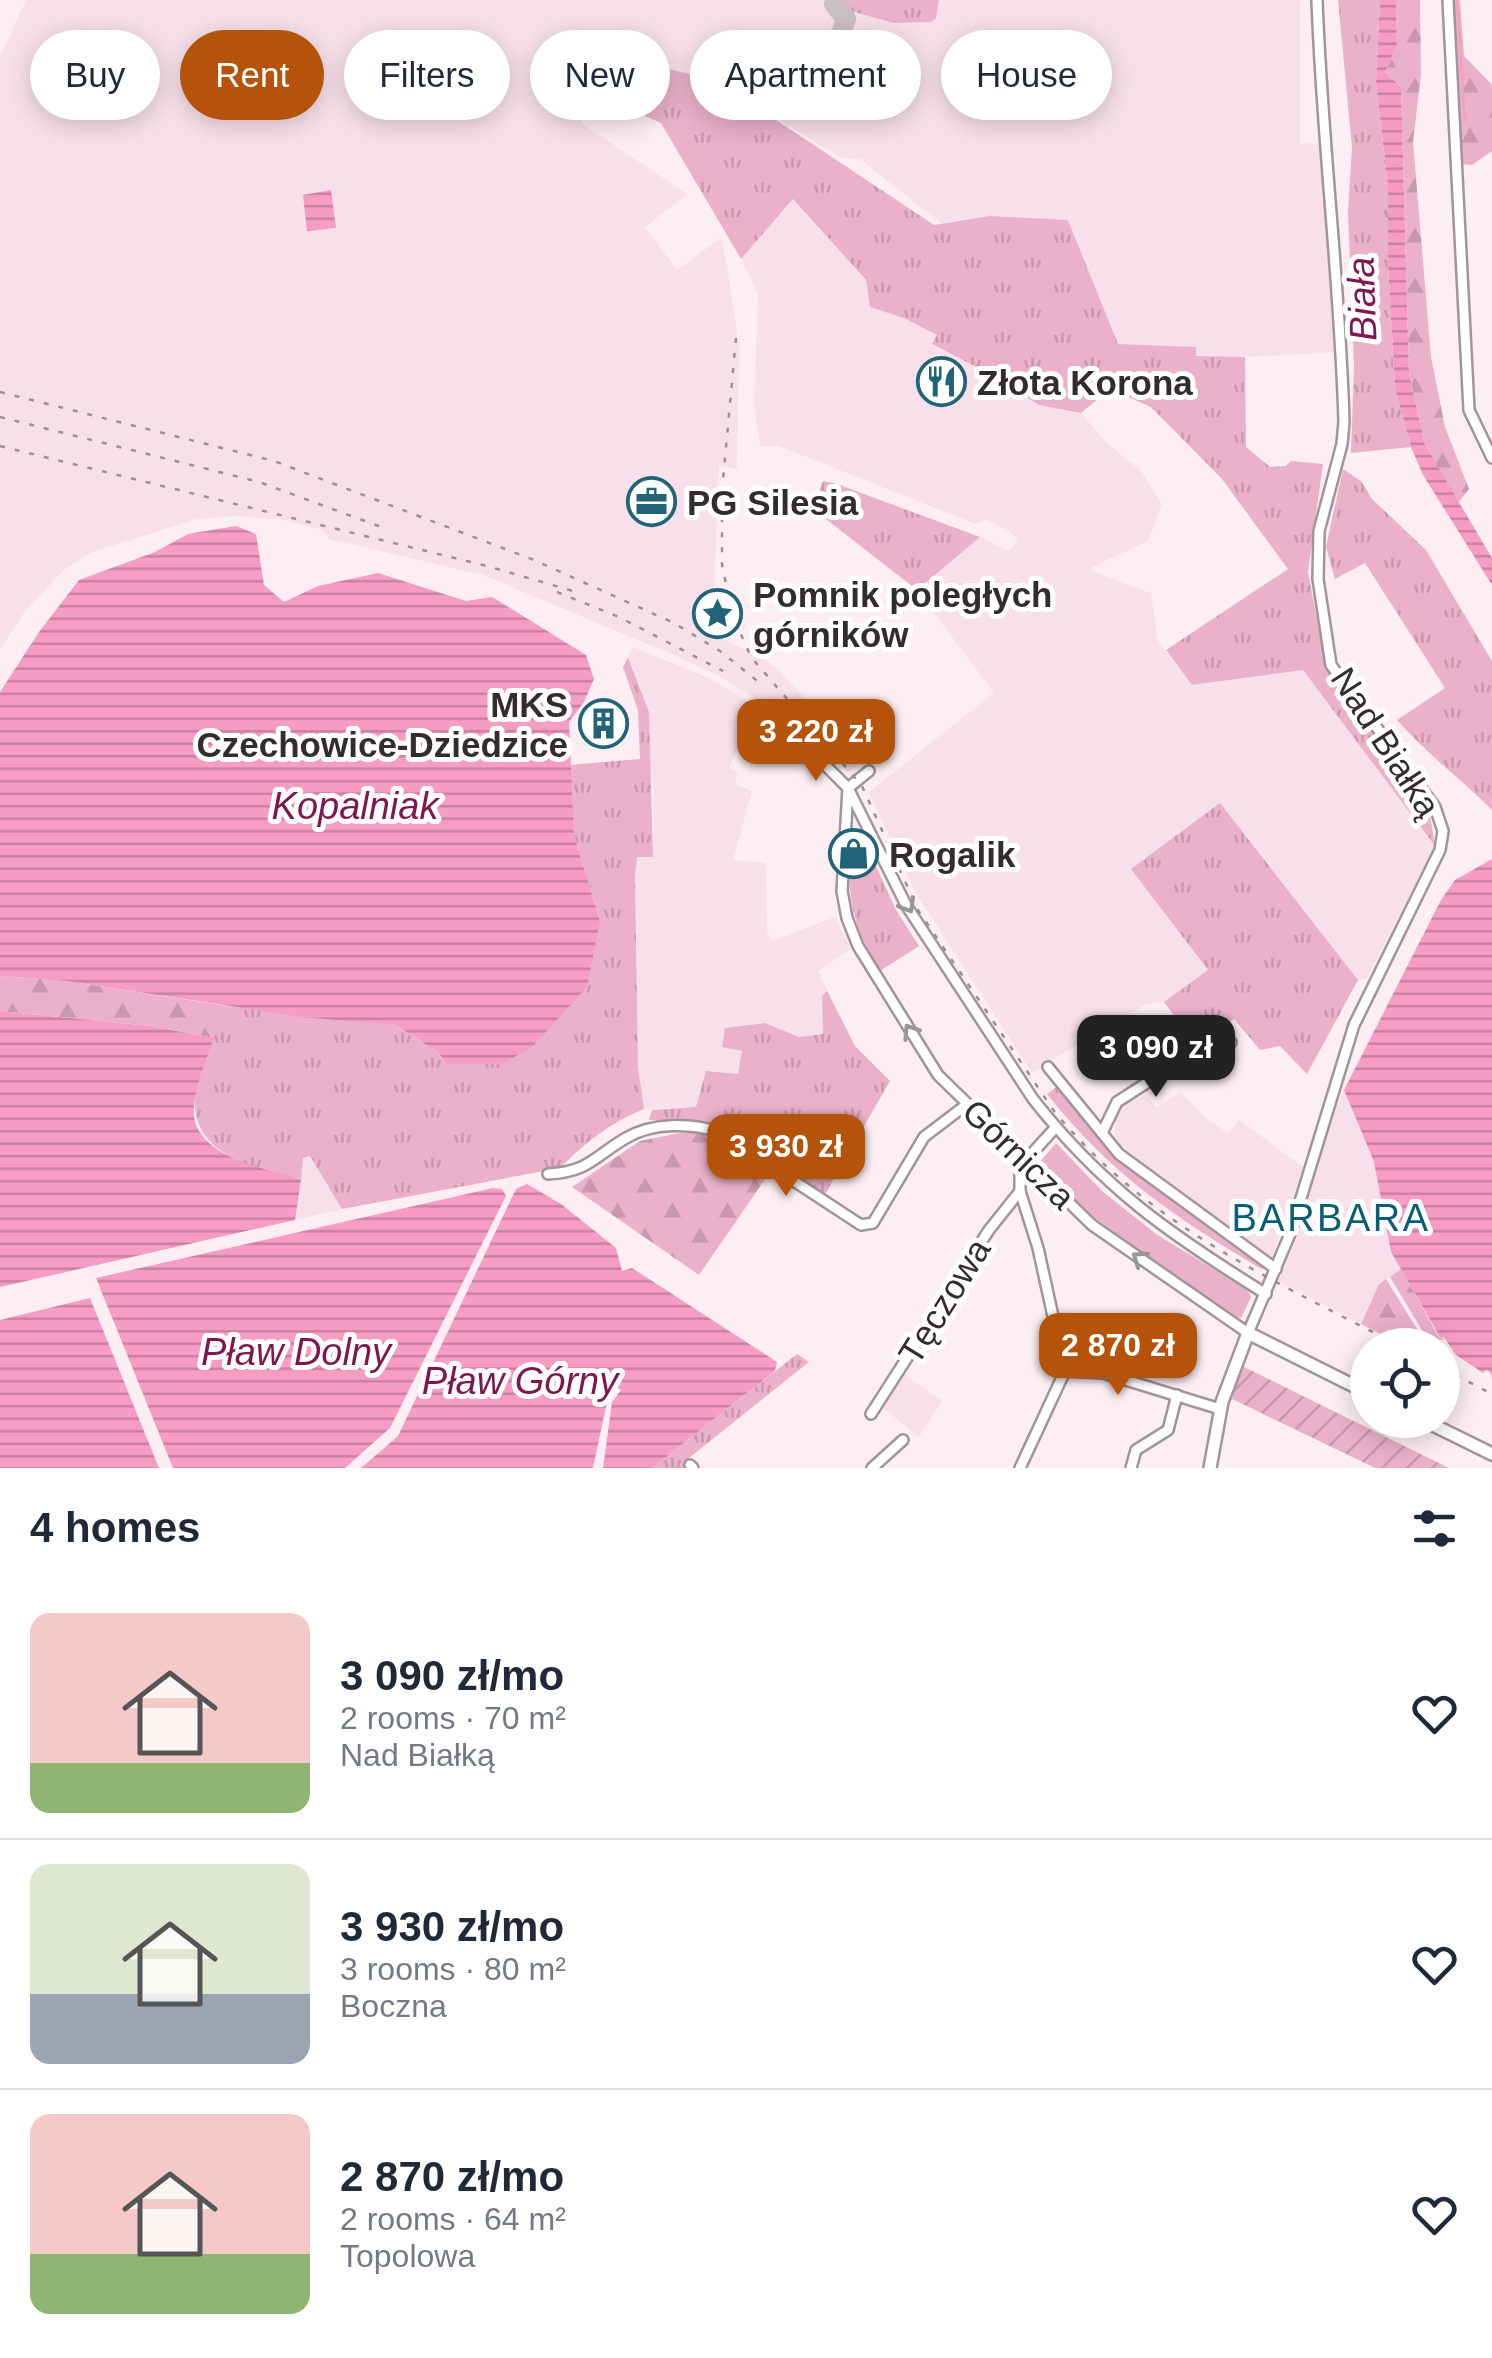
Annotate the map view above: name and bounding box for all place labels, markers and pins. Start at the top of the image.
restaurant icon: Złota Korona [916,356,968,408]
place label: Złota Korona [977,363,1193,402]
office icon: PG Silesia [626,476,678,528]
place label: PG Silesia [687,483,859,522]
place label: Pomnik poległych górników [753,575,1053,654]
place icon: Pomnik poległych górników [692,588,744,640]
place label: MKS Czechowice-Dziedzice [197,685,568,764]
building icon: MKS Czechowice-Dziedzice [577,698,629,750]
pin: 3 220 zł [713,699,919,784]
shop icon: Rogalik [828,828,880,880]
place label: Rogalik [889,835,1016,874]
pin: 3 090 zł [1053,1015,1259,1100]
pin: 3 930 zł [683,1114,889,1199]
pin: 2 870 zł [1015,1313,1221,1398]

